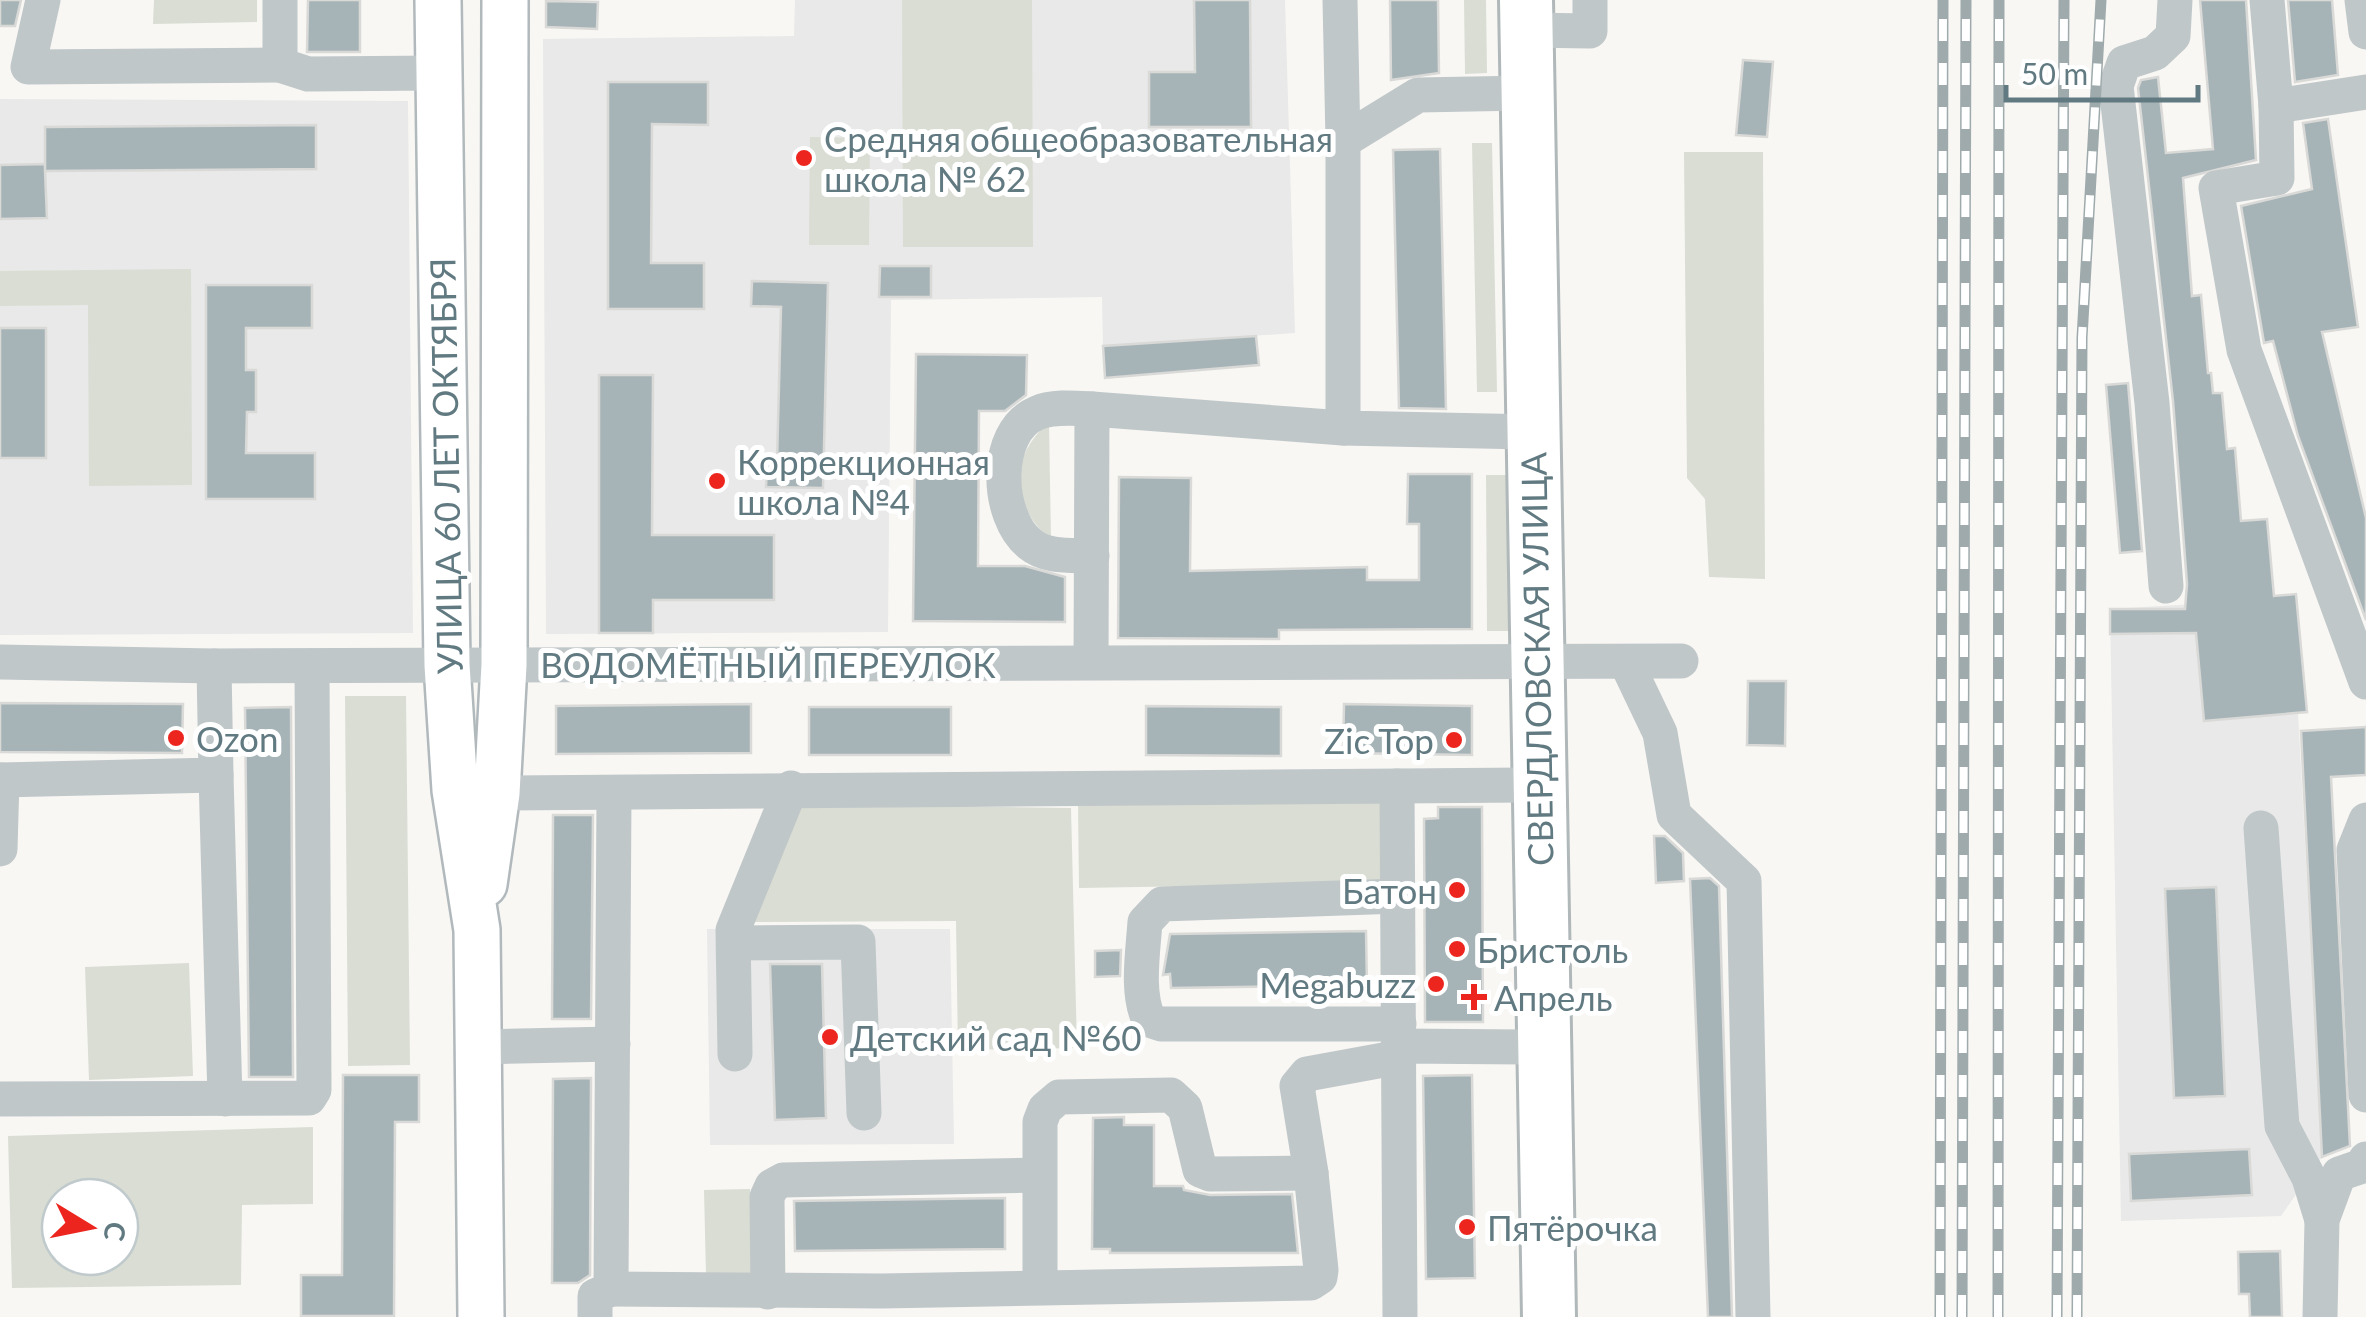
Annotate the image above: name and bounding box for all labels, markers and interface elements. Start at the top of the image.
scale bar [2006,40,2198,102]
text: 50 m [2021,55,2088,91]
place label: Средняя общеобразовательная школа № 62 [824,117,1333,199]
marker: Средняя общеобразовательная школа № 62 [793,147,815,169]
street label: УЛИЦА 60 ЛЕТ ОКТЯБРЯ [420,257,470,675]
place label: Коррекционная школа №4 [737,440,990,522]
street label: СВЕРДЛОВСКАЯ УЛИЦА [1511,451,1561,866]
marker: Коррекционная школа №4 [706,470,728,492]
street label: ВОДОМЁТНЫЙ ПЕРЕУЛОК [540,643,996,685]
place label: Ozon [196,717,279,759]
place label: Zic Top [1324,719,1434,761]
marker: Ozon [165,727,187,749]
marker: Zic Top [1443,729,1465,751]
place label: Батон [1342,869,1437,911]
marker: Батон [1446,879,1468,901]
place label: Бристоль [1477,928,1628,970]
marker: Бристоль [1446,938,1468,960]
place label: Megabuzz [1259,963,1416,1005]
marker: Megabuzz [1425,973,1447,995]
place label: Апрель [1494,976,1613,1018]
marker: Апрель [1463,986,1485,1008]
place label: Детский сад №60 [850,1016,1142,1058]
marker: Детский сад №60 [819,1026,841,1048]
north arrow [40,1177,140,1277]
place label: Пятёрочка [1487,1206,1658,1248]
marker: Пятёрочка [1456,1216,1478,1238]
text: С [97,1219,134,1244]

